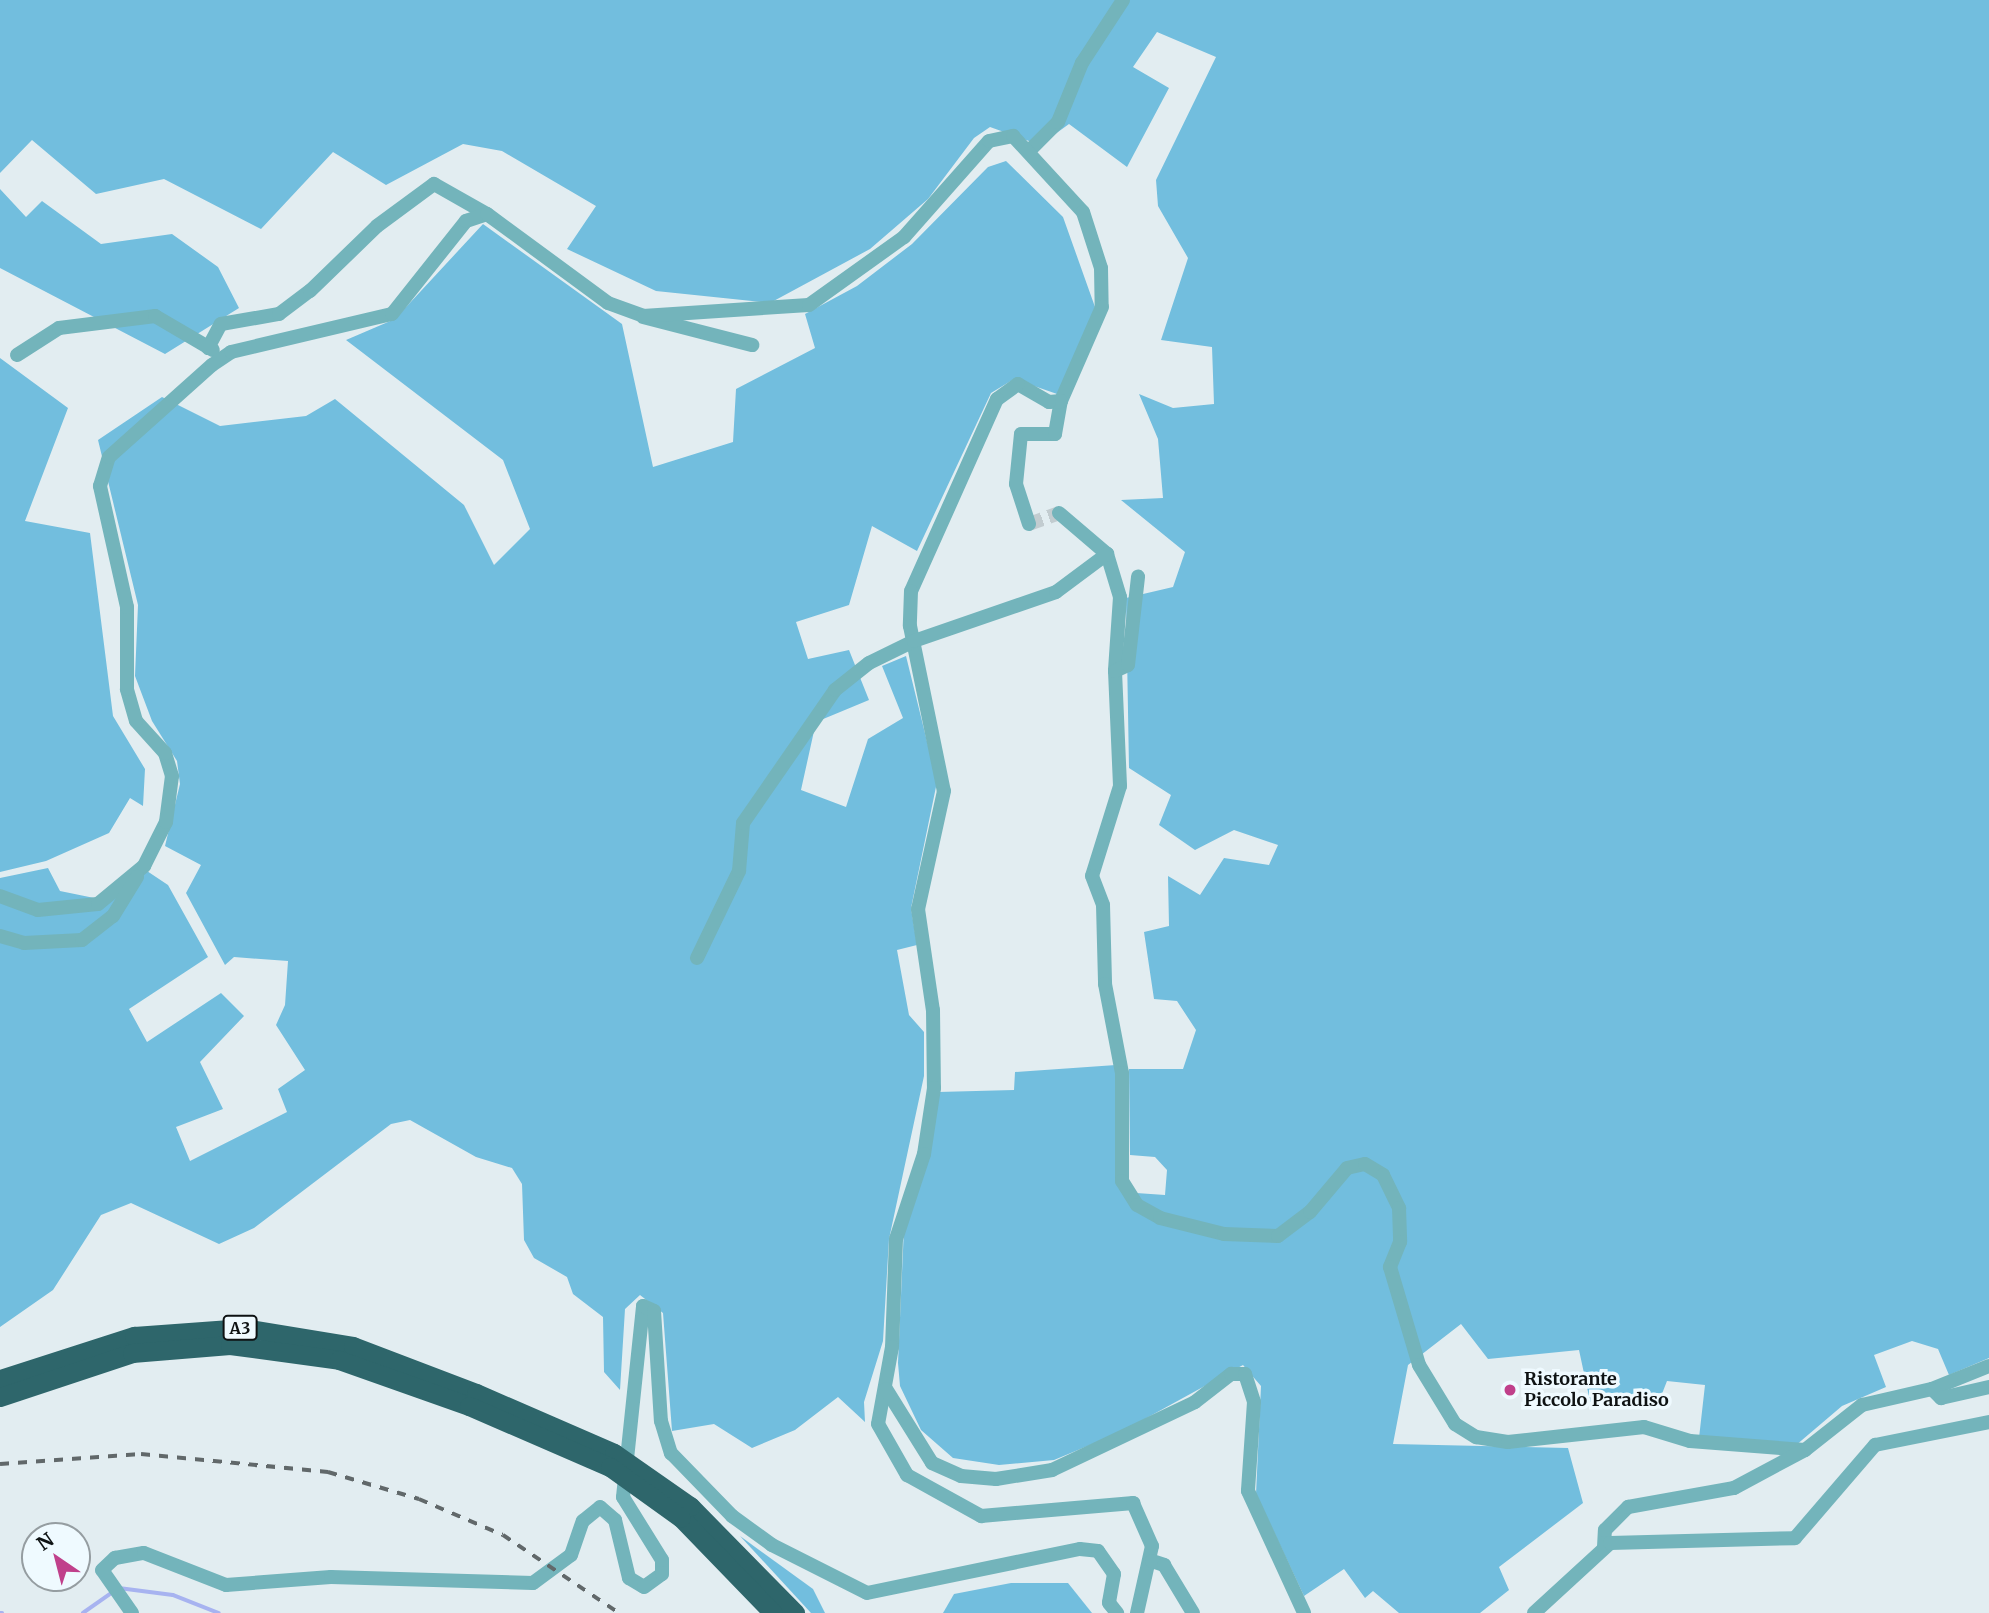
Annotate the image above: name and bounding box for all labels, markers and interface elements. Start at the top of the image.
road number: A3 [222,1316,258,1340]
place label: Ristorante Piccolo Paradiso [1524,1369,1669,1412]
marker: Ristorante Piccolo Paradiso [1502,1382,1518,1398]
north arrow [21,1522,91,1592]
text: N [32,1527,58,1556]

